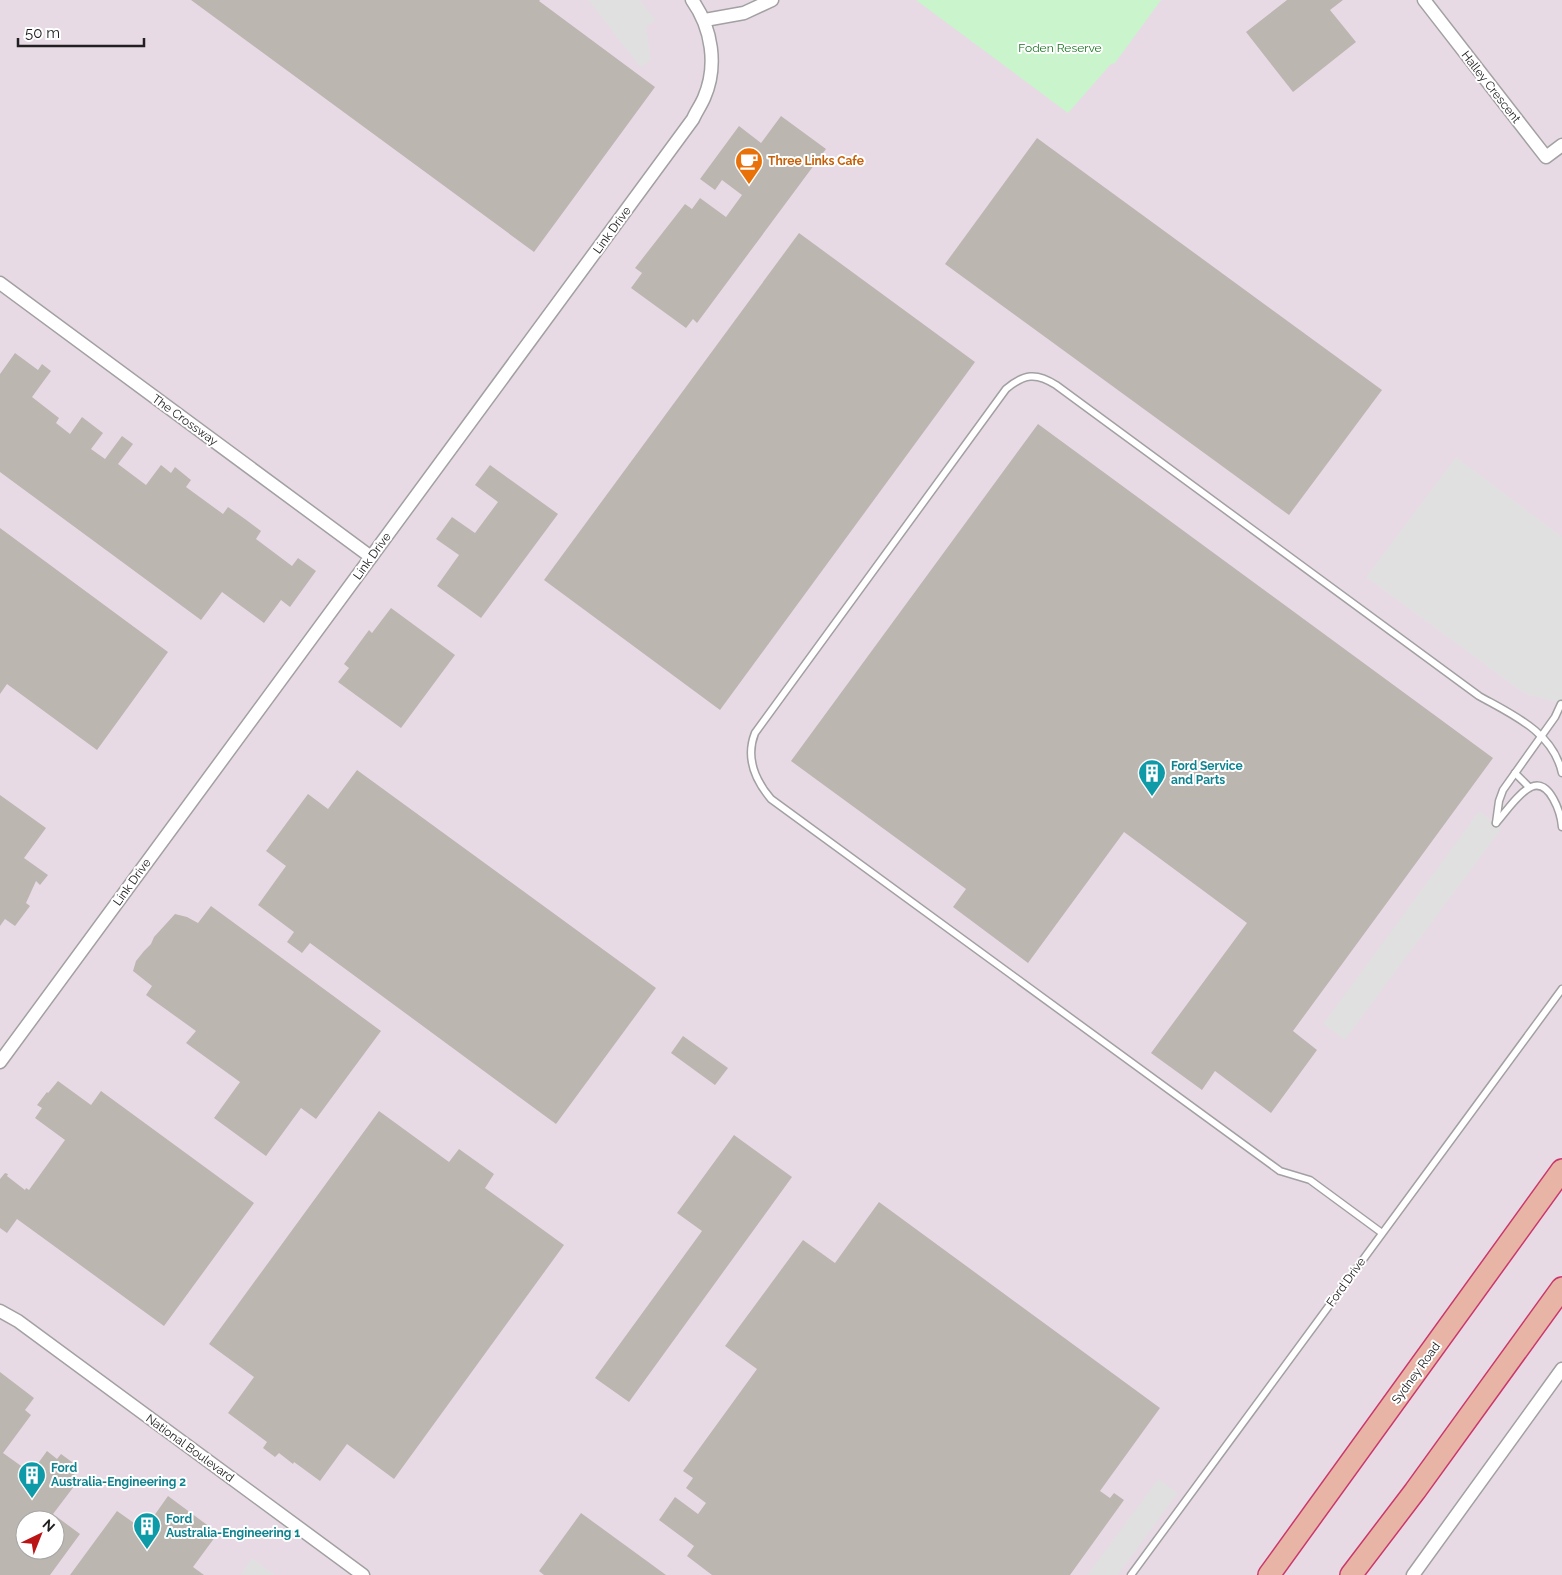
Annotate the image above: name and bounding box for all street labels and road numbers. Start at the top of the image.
street label: Halley Crescent [1459,48,1523,126]
street label: Link Drive [590,204,634,256]
street label: The Crossway [149,391,221,449]
street label: Link Drive [350,530,394,582]
street label: Link Drive [110,856,154,908]
street label: Ford Drive [1324,1255,1368,1309]
street label: Sydney Road [1389,1339,1443,1407]
street label: National Boulevard [143,1411,237,1485]

